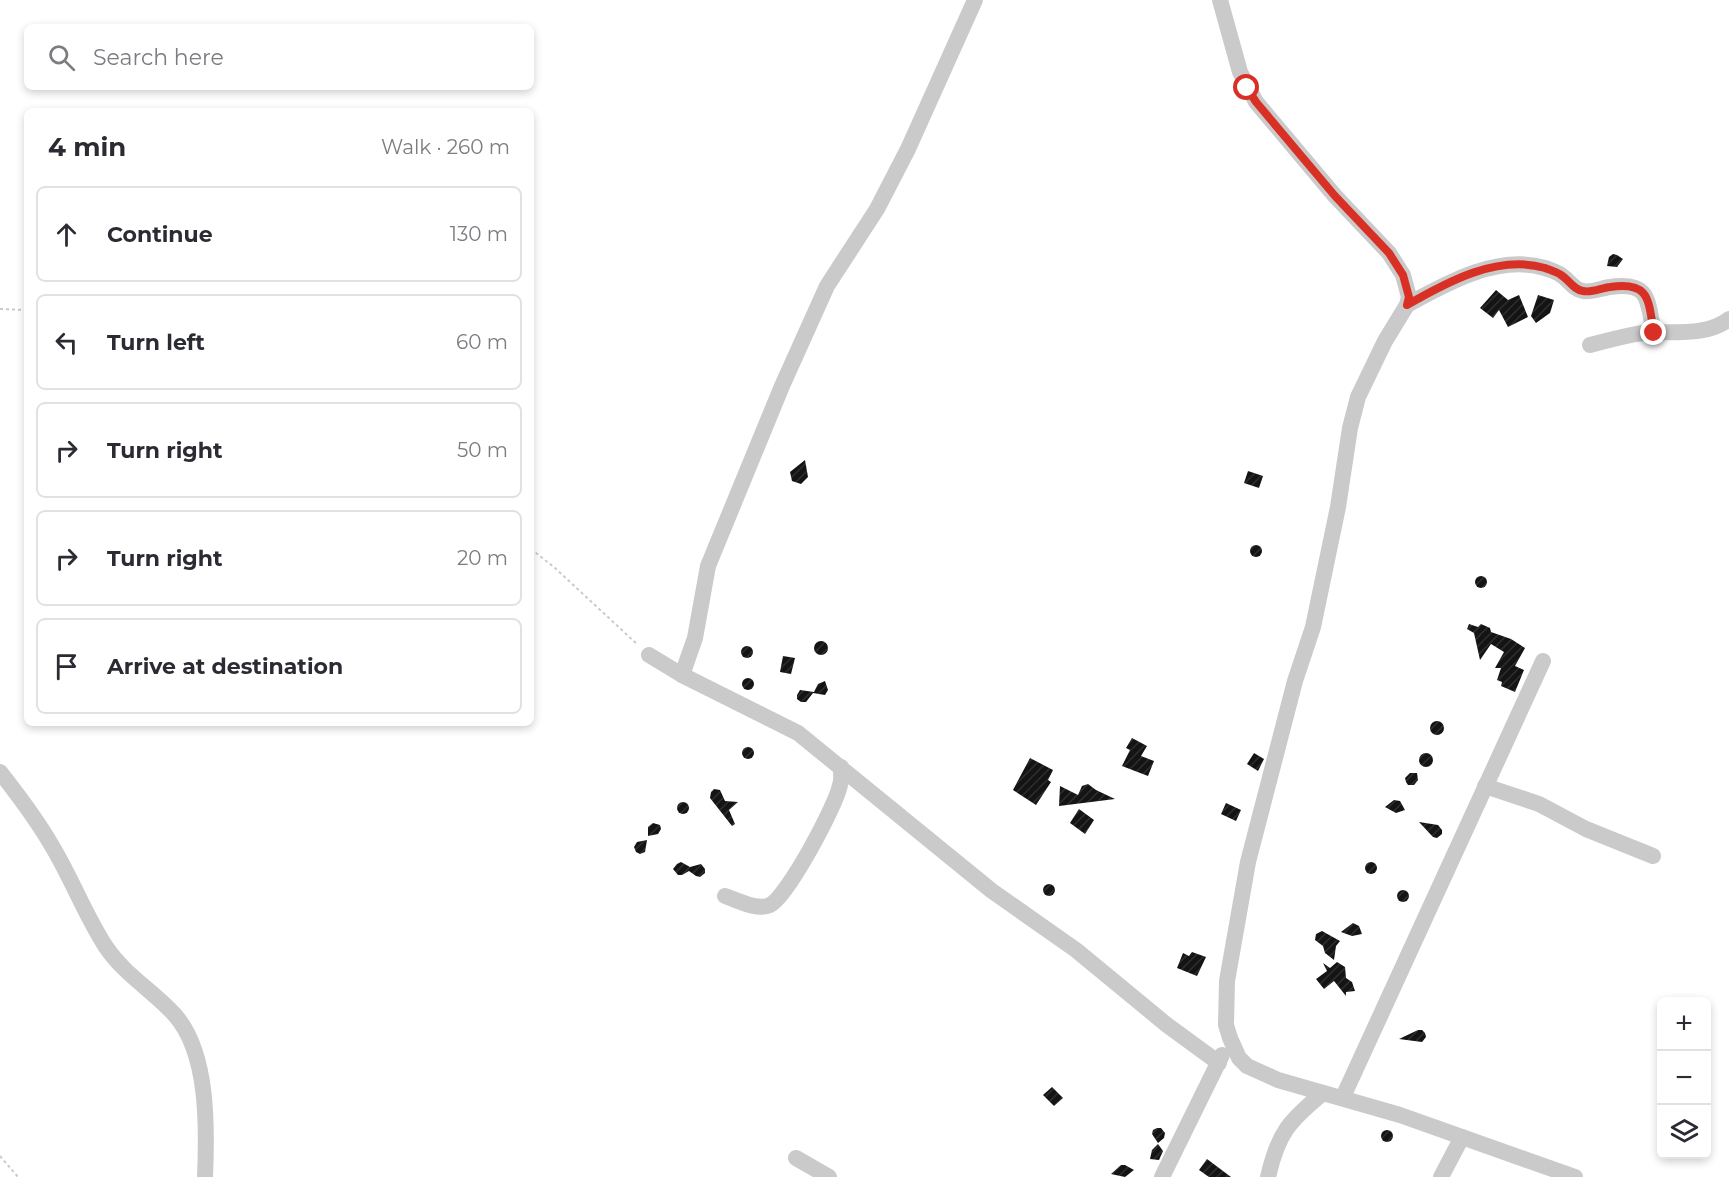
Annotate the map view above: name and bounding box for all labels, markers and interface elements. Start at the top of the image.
search box [24,24,534,90]
icon: search [45,41,78,74]
text: Search here [93,44,224,71]
route start [1233,74,1259,100]
text: 4 min [48,131,126,163]
text: Walk · 260 m [381,135,510,159]
icon: ahead [50,218,83,251]
text: Continue [107,221,213,248]
text: 130 m [450,222,508,246]
route end [1640,319,1666,345]
icon: left [50,326,83,359]
text: Turn left [107,329,205,356]
text: 60 m [456,330,508,354]
icon: right [50,434,83,467]
text: Turn right [107,437,222,464]
text: 50 m [457,438,508,462]
icon: right [50,542,83,575]
text: Turn right [107,545,222,572]
text: 20 m [457,546,508,570]
icon: arrive [50,650,83,683]
text: Arrive at destination [107,653,343,680]
map controls [1657,997,1711,1159]
button: + [1657,997,1711,1051]
button: − [1657,1051,1711,1105]
button: layers [1657,1105,1711,1159]

